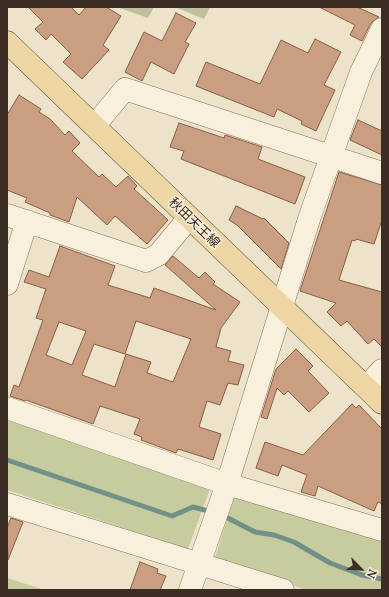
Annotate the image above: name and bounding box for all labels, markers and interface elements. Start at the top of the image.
street label: 秋田天王線 [165,195,223,251]
north arrow [341,549,381,589]
text: N [364,567,381,581]

